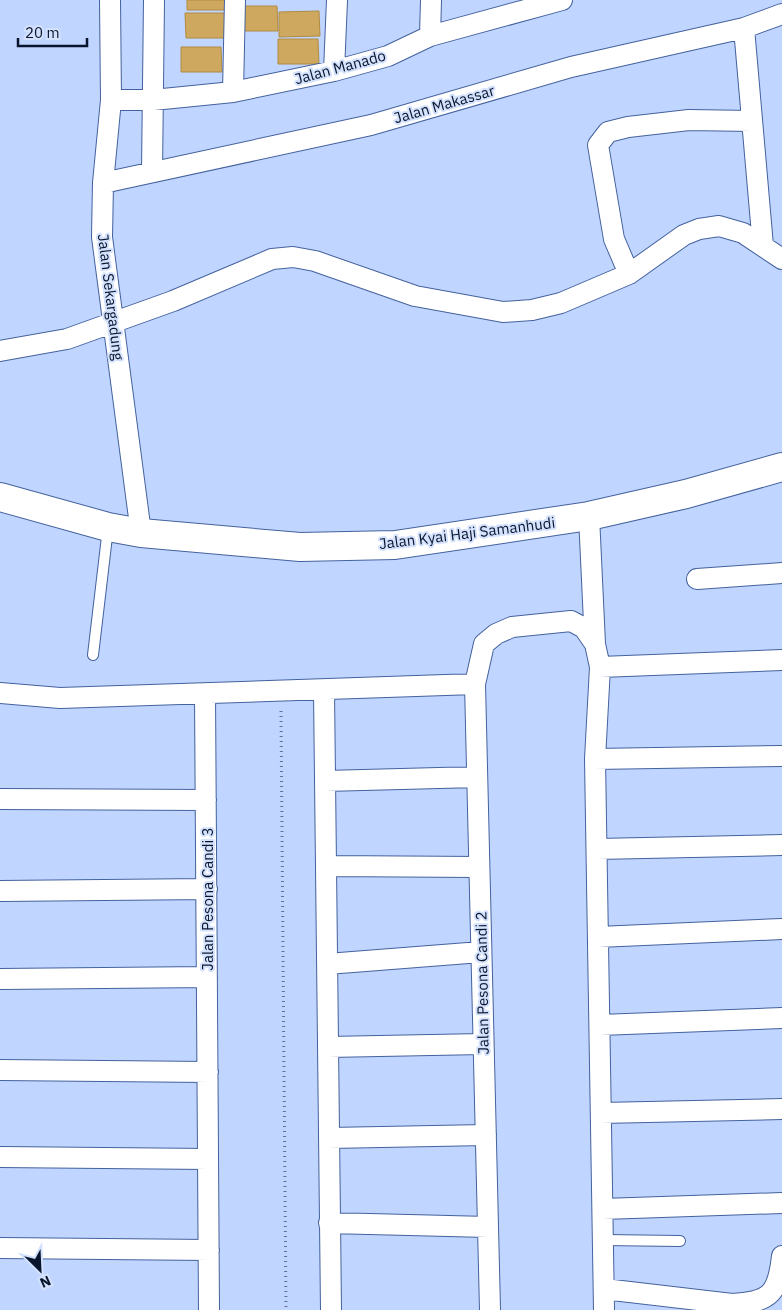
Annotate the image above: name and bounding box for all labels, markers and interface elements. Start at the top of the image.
scale bar [18,15,86,47]
text: 20 m [25,23,60,42]
street label: Jalan Manado [292,46,388,88]
street label: Jalan Makassar [391,80,497,127]
street label: Jalan Sekargadung [94,233,128,361]
street label: Jalan Kyai Haji Samanhudi [378,513,556,553]
street label: Jalan Pesona Candi 3 [198,827,217,971]
street label: Jalan Pesona Candi 2 [471,911,493,1055]
north arrow [15,1245,65,1295]
text: N [37,1272,54,1292]

